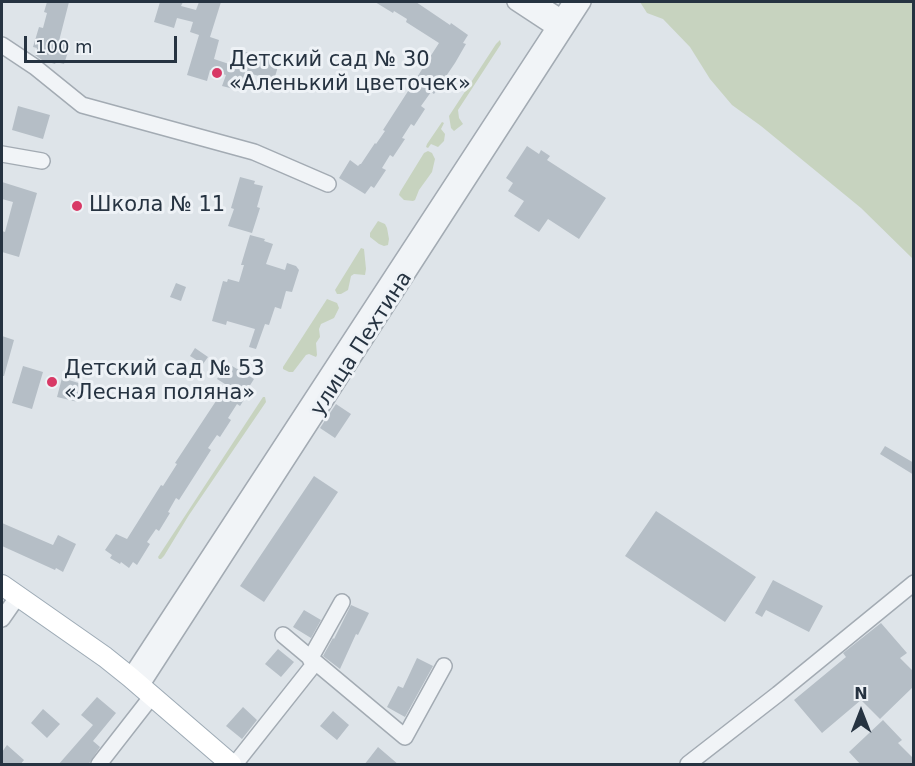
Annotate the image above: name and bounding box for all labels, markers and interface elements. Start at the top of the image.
scale bar [27,24,180,62]
text: 100 m [35,36,93,57]
place label: Детский сад № 30 «Аленький цветочек» [229,48,471,98]
marker: Детский сад № 30 «Аленький цветочек» [210,66,224,80]
place label: Школа № 11 [89,193,225,219]
marker: Школа № 11 [70,199,84,213]
street label: улица Пехтина [306,267,418,421]
place label: Детский сад № 53 «Лесная поляна» [64,357,265,407]
marker: Детский сад № 53 «Лесная поляна» [45,375,59,389]
north arrow [831,682,891,742]
text: N [854,684,868,703]

